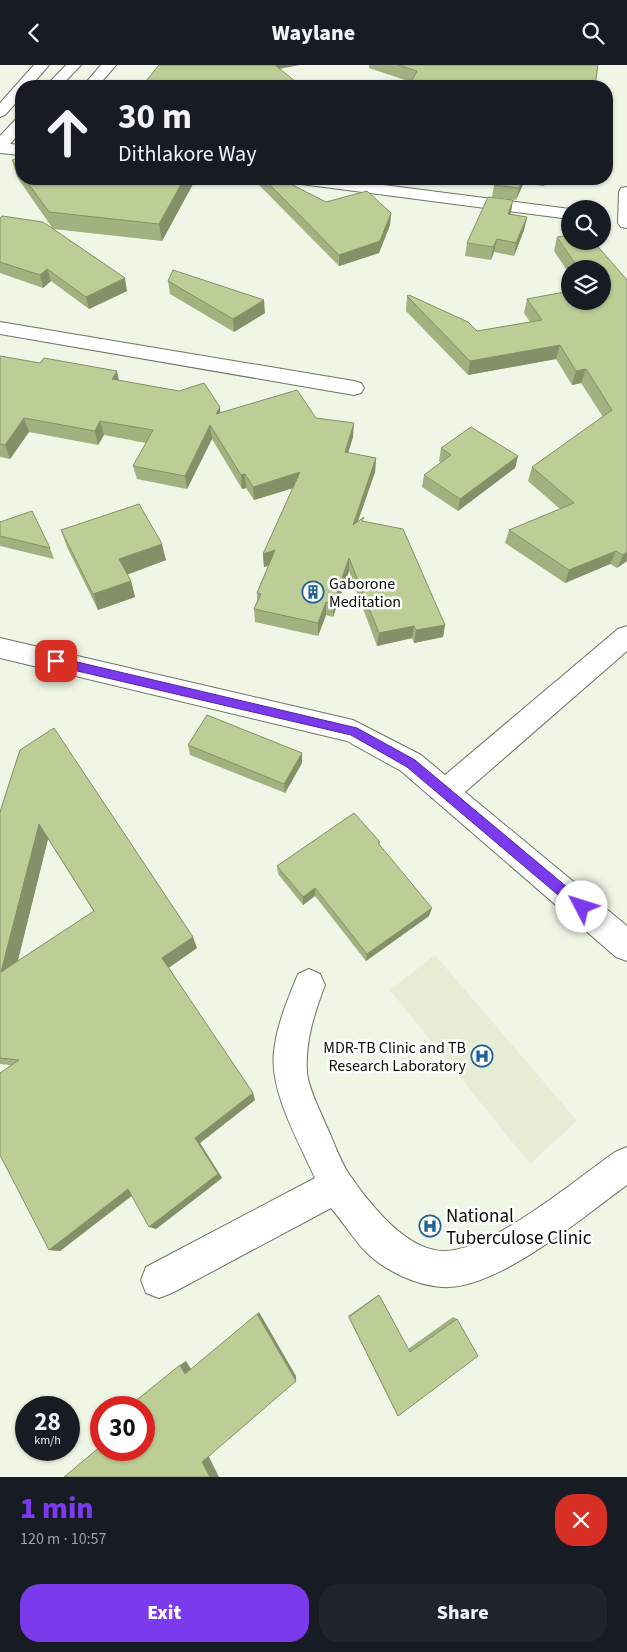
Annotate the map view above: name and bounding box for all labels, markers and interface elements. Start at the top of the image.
text: Waylane [272,17,355,49]
icon: back [20,19,48,47]
icon: search [579,19,607,47]
text: 30 m [118,92,192,142]
icon: ahead [35,100,100,165]
text: Dithlakore Way [118,138,256,170]
map controls [561,200,611,310]
button: search [561,200,611,250]
button: layers [561,260,611,310]
place label: Gaborone Meditation [329,573,401,613]
building icon: Gaborone Meditation [301,580,325,604]
pin [35,640,77,682]
icon: arrive [42,647,70,675]
position arrow [555,880,607,932]
place label: MDR-TB Clinic and TB Research Laboratory [323,1037,467,1077]
hospital icon: MDR-TB Clinic and TB Research Laboratory [470,1044,494,1068]
place label: National Tuberculose Clinic [446,1203,592,1252]
hospital icon: National Tuberculose Clinic [418,1214,442,1238]
speed limit sign: 30 [90,1396,155,1461]
text: 28 [34,1404,61,1440]
text: km/h [34,1432,61,1449]
text: 1 min [20,1487,94,1530]
button: close [555,1494,607,1546]
text: 120 m · 10:57 [20,1528,107,1550]
button: Exit [20,1584,309,1642]
button: Share [319,1584,607,1642]

